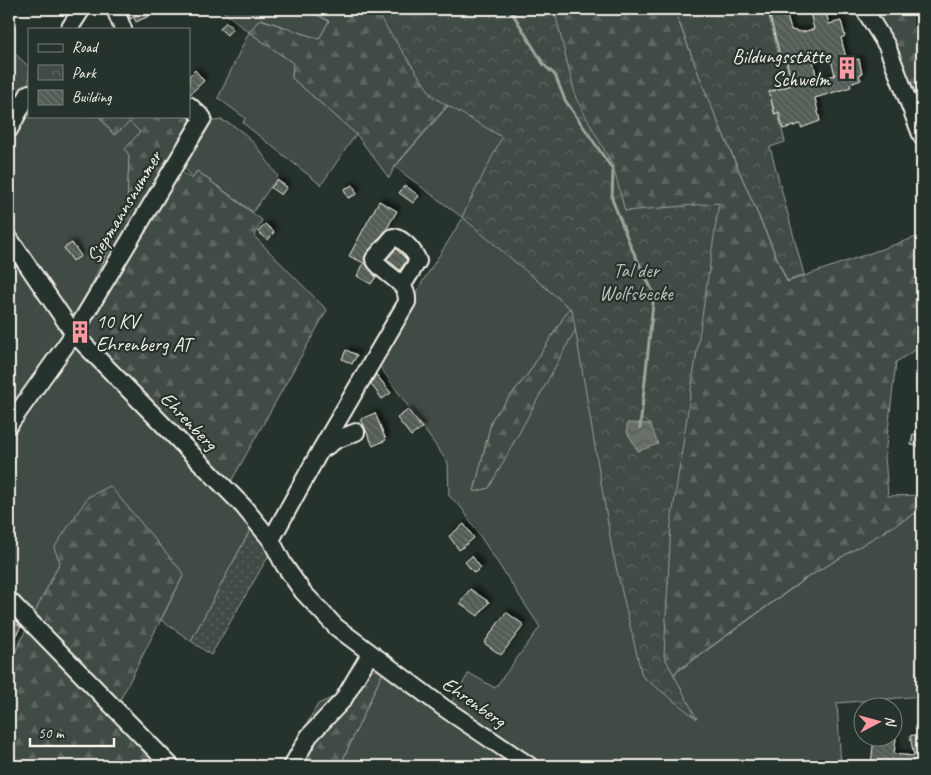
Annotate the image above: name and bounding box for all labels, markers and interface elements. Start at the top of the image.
legend [28,28,190,118]
text: Road [72,38,99,57]
place label: Bildungsstätte Schwelm [732,44,832,92]
building icon: Bildungsstätte Schwelm [834,55,860,81]
text: Park [72,64,97,83]
text: Building [72,88,112,107]
street label: Siepmannsnummer [81,145,168,268]
park label: Tal der Wolfsbecke [599,258,674,306]
place label: 10 KV Ehrenberg AT [96,309,195,357]
building icon: 10 KV Ehrenberg AT [67,319,93,345]
street label: Ehrenberg [155,386,224,457]
street label: Ehrenberg [437,671,512,734]
north arrow [854,698,904,748]
scale bar [30,715,114,747]
text: N [882,715,900,728]
text: 50 m [38,724,65,743]

